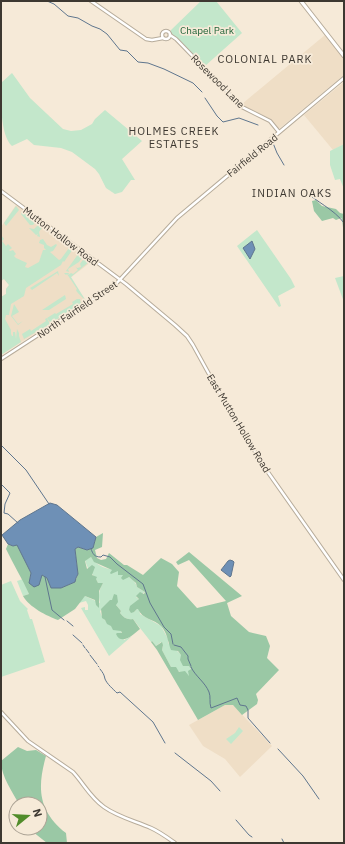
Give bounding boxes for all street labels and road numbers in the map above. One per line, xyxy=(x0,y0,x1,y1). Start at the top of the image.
street label: Rosewood Lane xyxy=(188,52,248,111)
street label: Fairfield Road xyxy=(224,131,280,180)
street label: Mutton Hollow Road xyxy=(20,204,101,269)
street label: North Fairfield Street xyxy=(35,277,120,341)
street label: East Mutton Hollow Road xyxy=(204,372,273,475)

